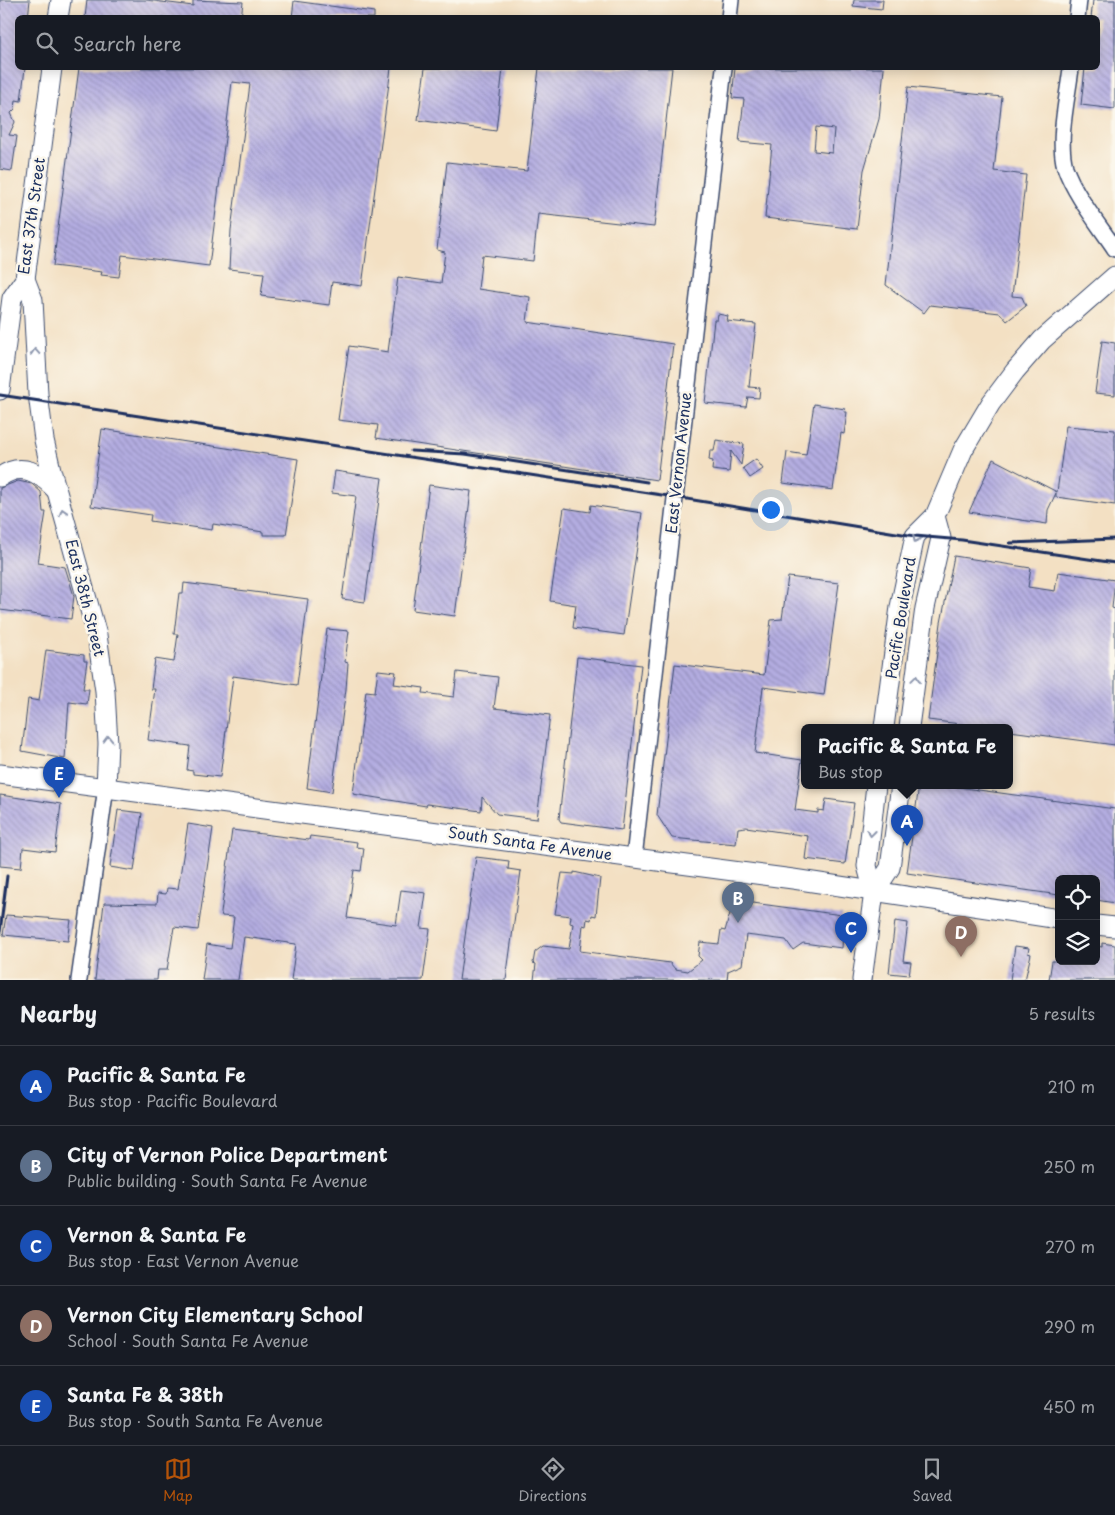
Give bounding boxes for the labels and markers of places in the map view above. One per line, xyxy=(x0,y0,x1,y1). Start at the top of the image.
pin: E xyxy=(43,757,75,798)
pin: A xyxy=(891,805,923,846)
pin: B xyxy=(722,882,754,923)
pin: C xyxy=(835,912,867,953)
pin: D xyxy=(945,916,977,957)

